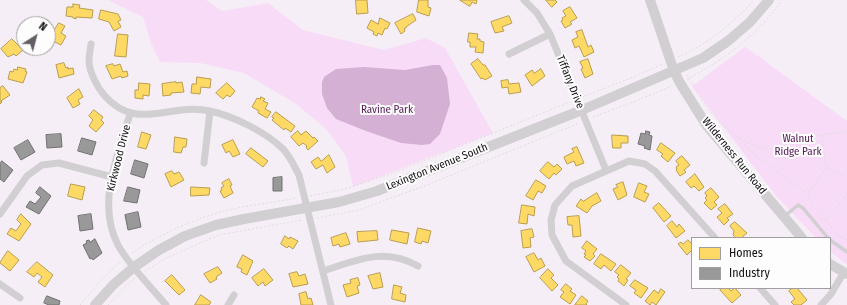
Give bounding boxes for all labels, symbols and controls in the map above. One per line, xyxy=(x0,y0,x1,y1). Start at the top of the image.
north arrow xyxy=(16,16,56,56)
text: N xyxy=(36,19,49,34)
street label: Tiffany Drive xyxy=(553,53,587,111)
park label: Ravine Park xyxy=(361,103,413,117)
street label: Wilderness Run Road xyxy=(699,115,769,197)
street label: Kirkwood Drive xyxy=(104,123,134,193)
park label: Walnut Ridge Park xyxy=(774,132,822,158)
street label: Lexington Avenue South xyxy=(384,141,490,193)
legend xyxy=(691,237,831,289)
text: Homes xyxy=(729,246,763,260)
text: Industry xyxy=(729,266,770,280)

